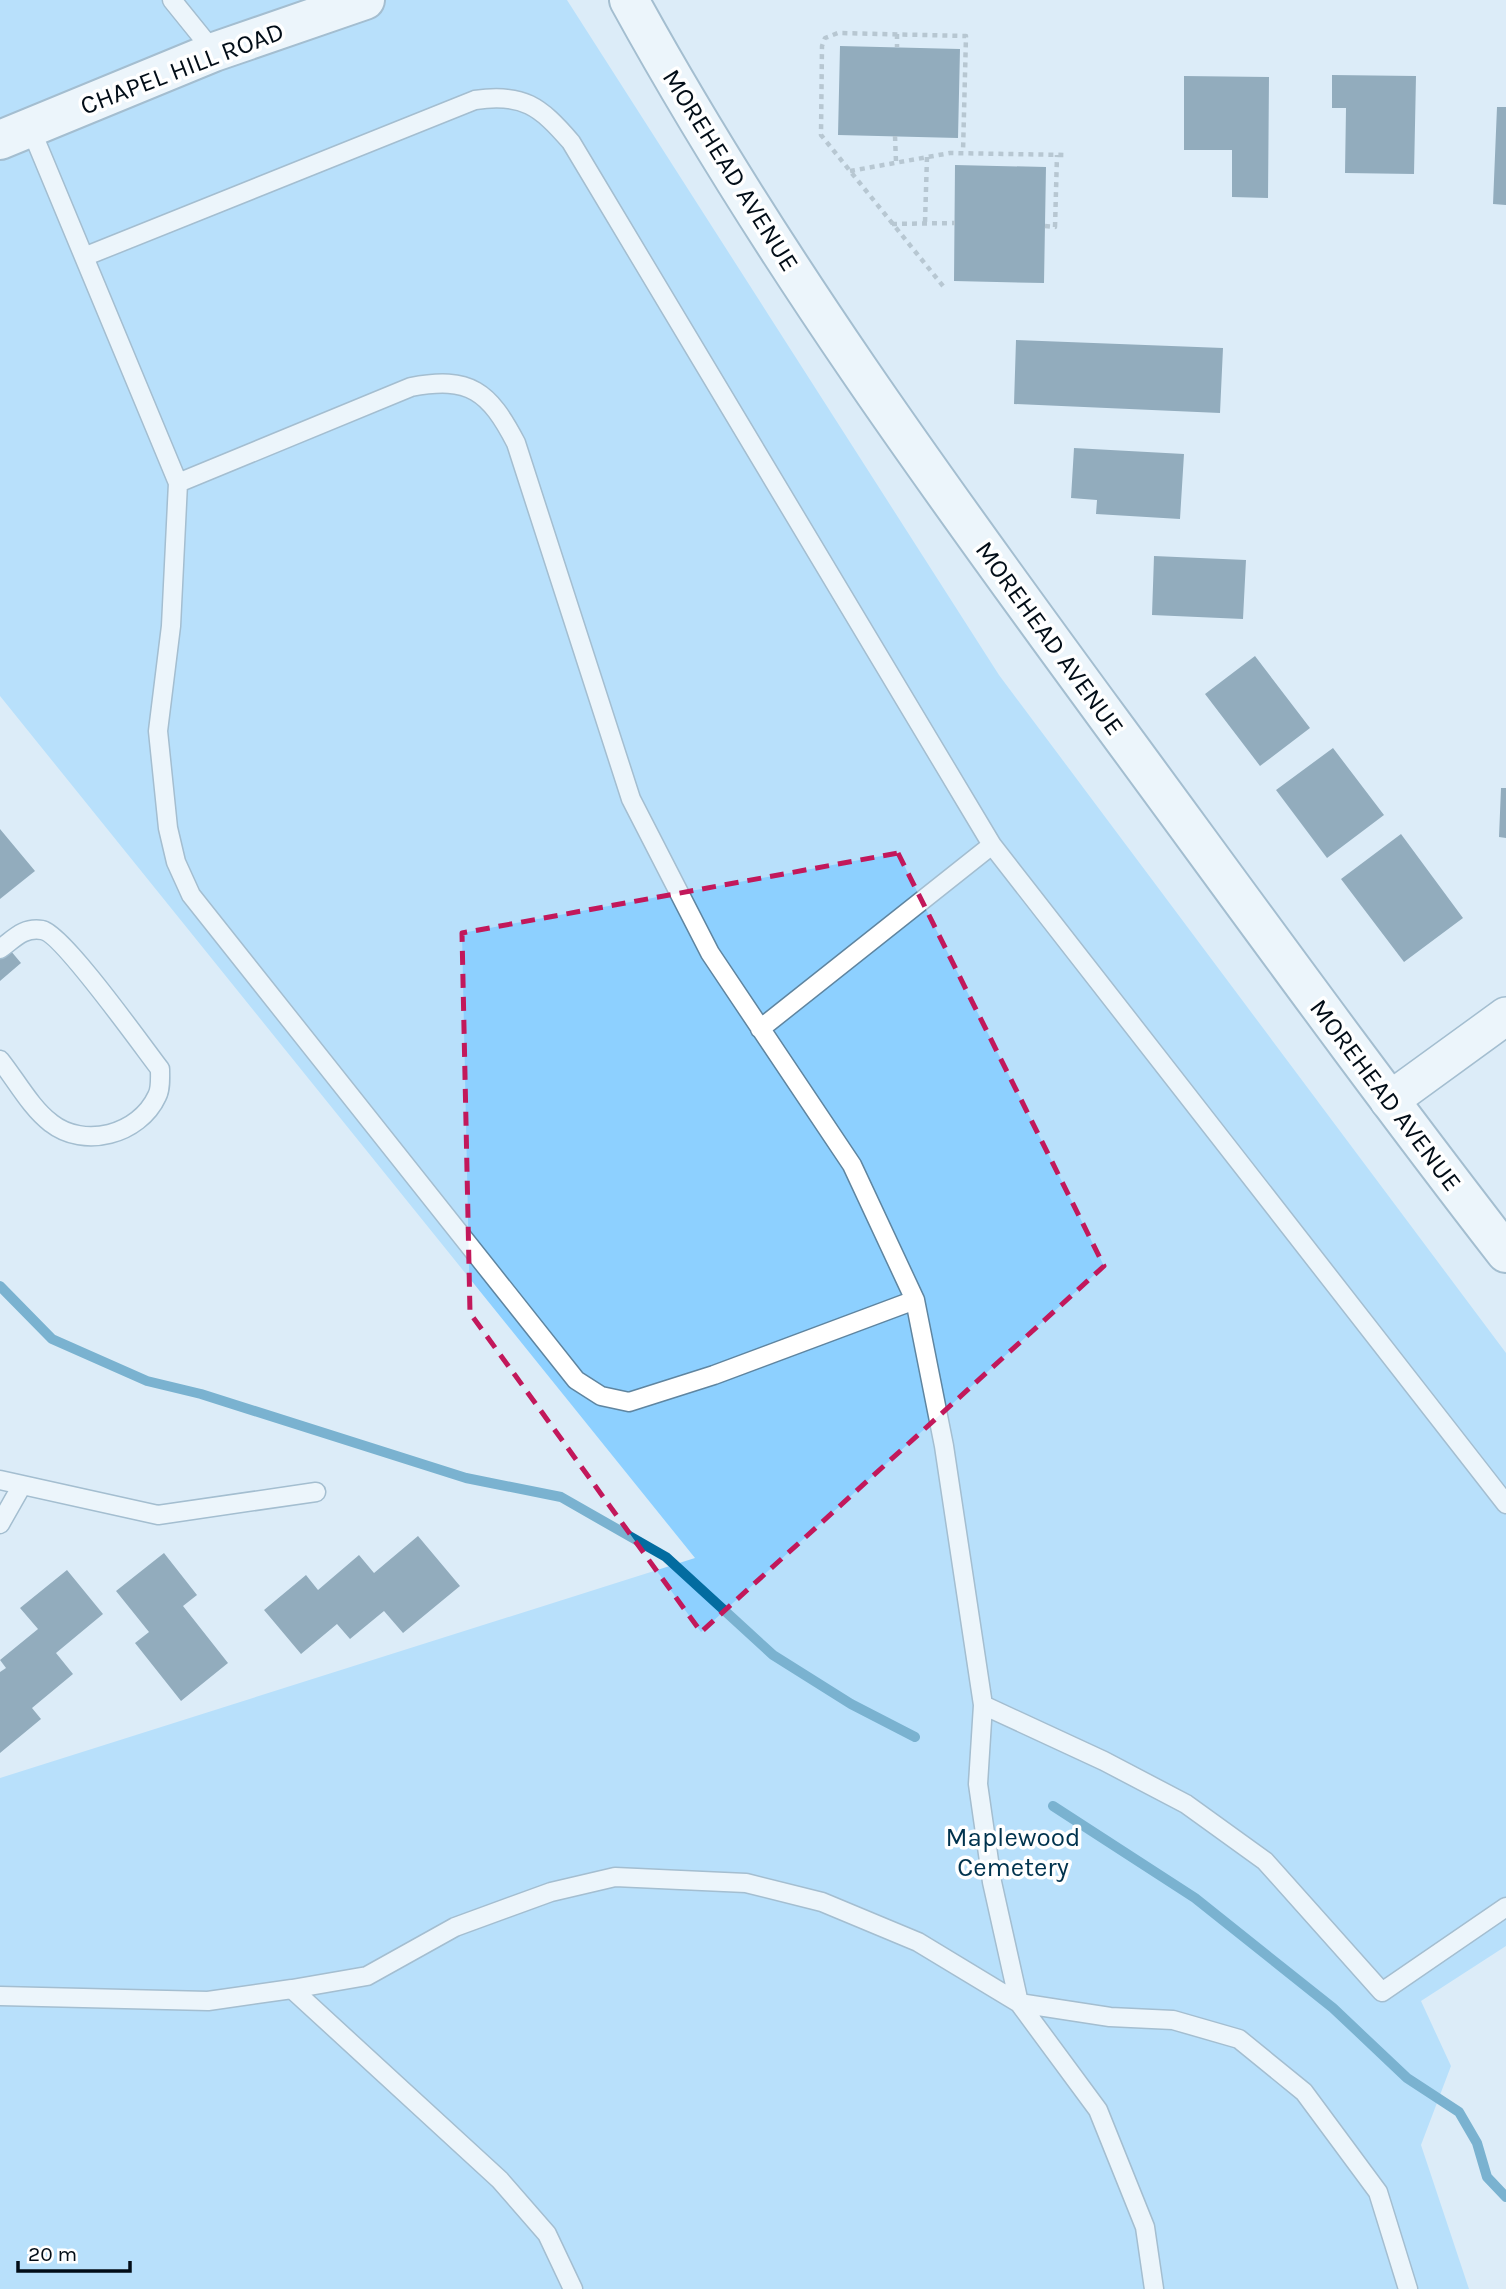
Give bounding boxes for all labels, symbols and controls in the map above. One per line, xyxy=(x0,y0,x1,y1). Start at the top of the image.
street label: CHAPEL HILL ROAD xyxy=(76,15,288,122)
street label: MOREHEAD AVENUE xyxy=(656,63,805,277)
street label: MOREHEAD AVENUE xyxy=(969,535,1130,741)
street label: MOREHEAD AVENUE xyxy=(1303,993,1468,1197)
park label: Maplewood Cemetery xyxy=(946,1822,1080,1883)
scale bar xyxy=(18,2230,130,2274)
text: 20 m xyxy=(28,2242,77,2266)

